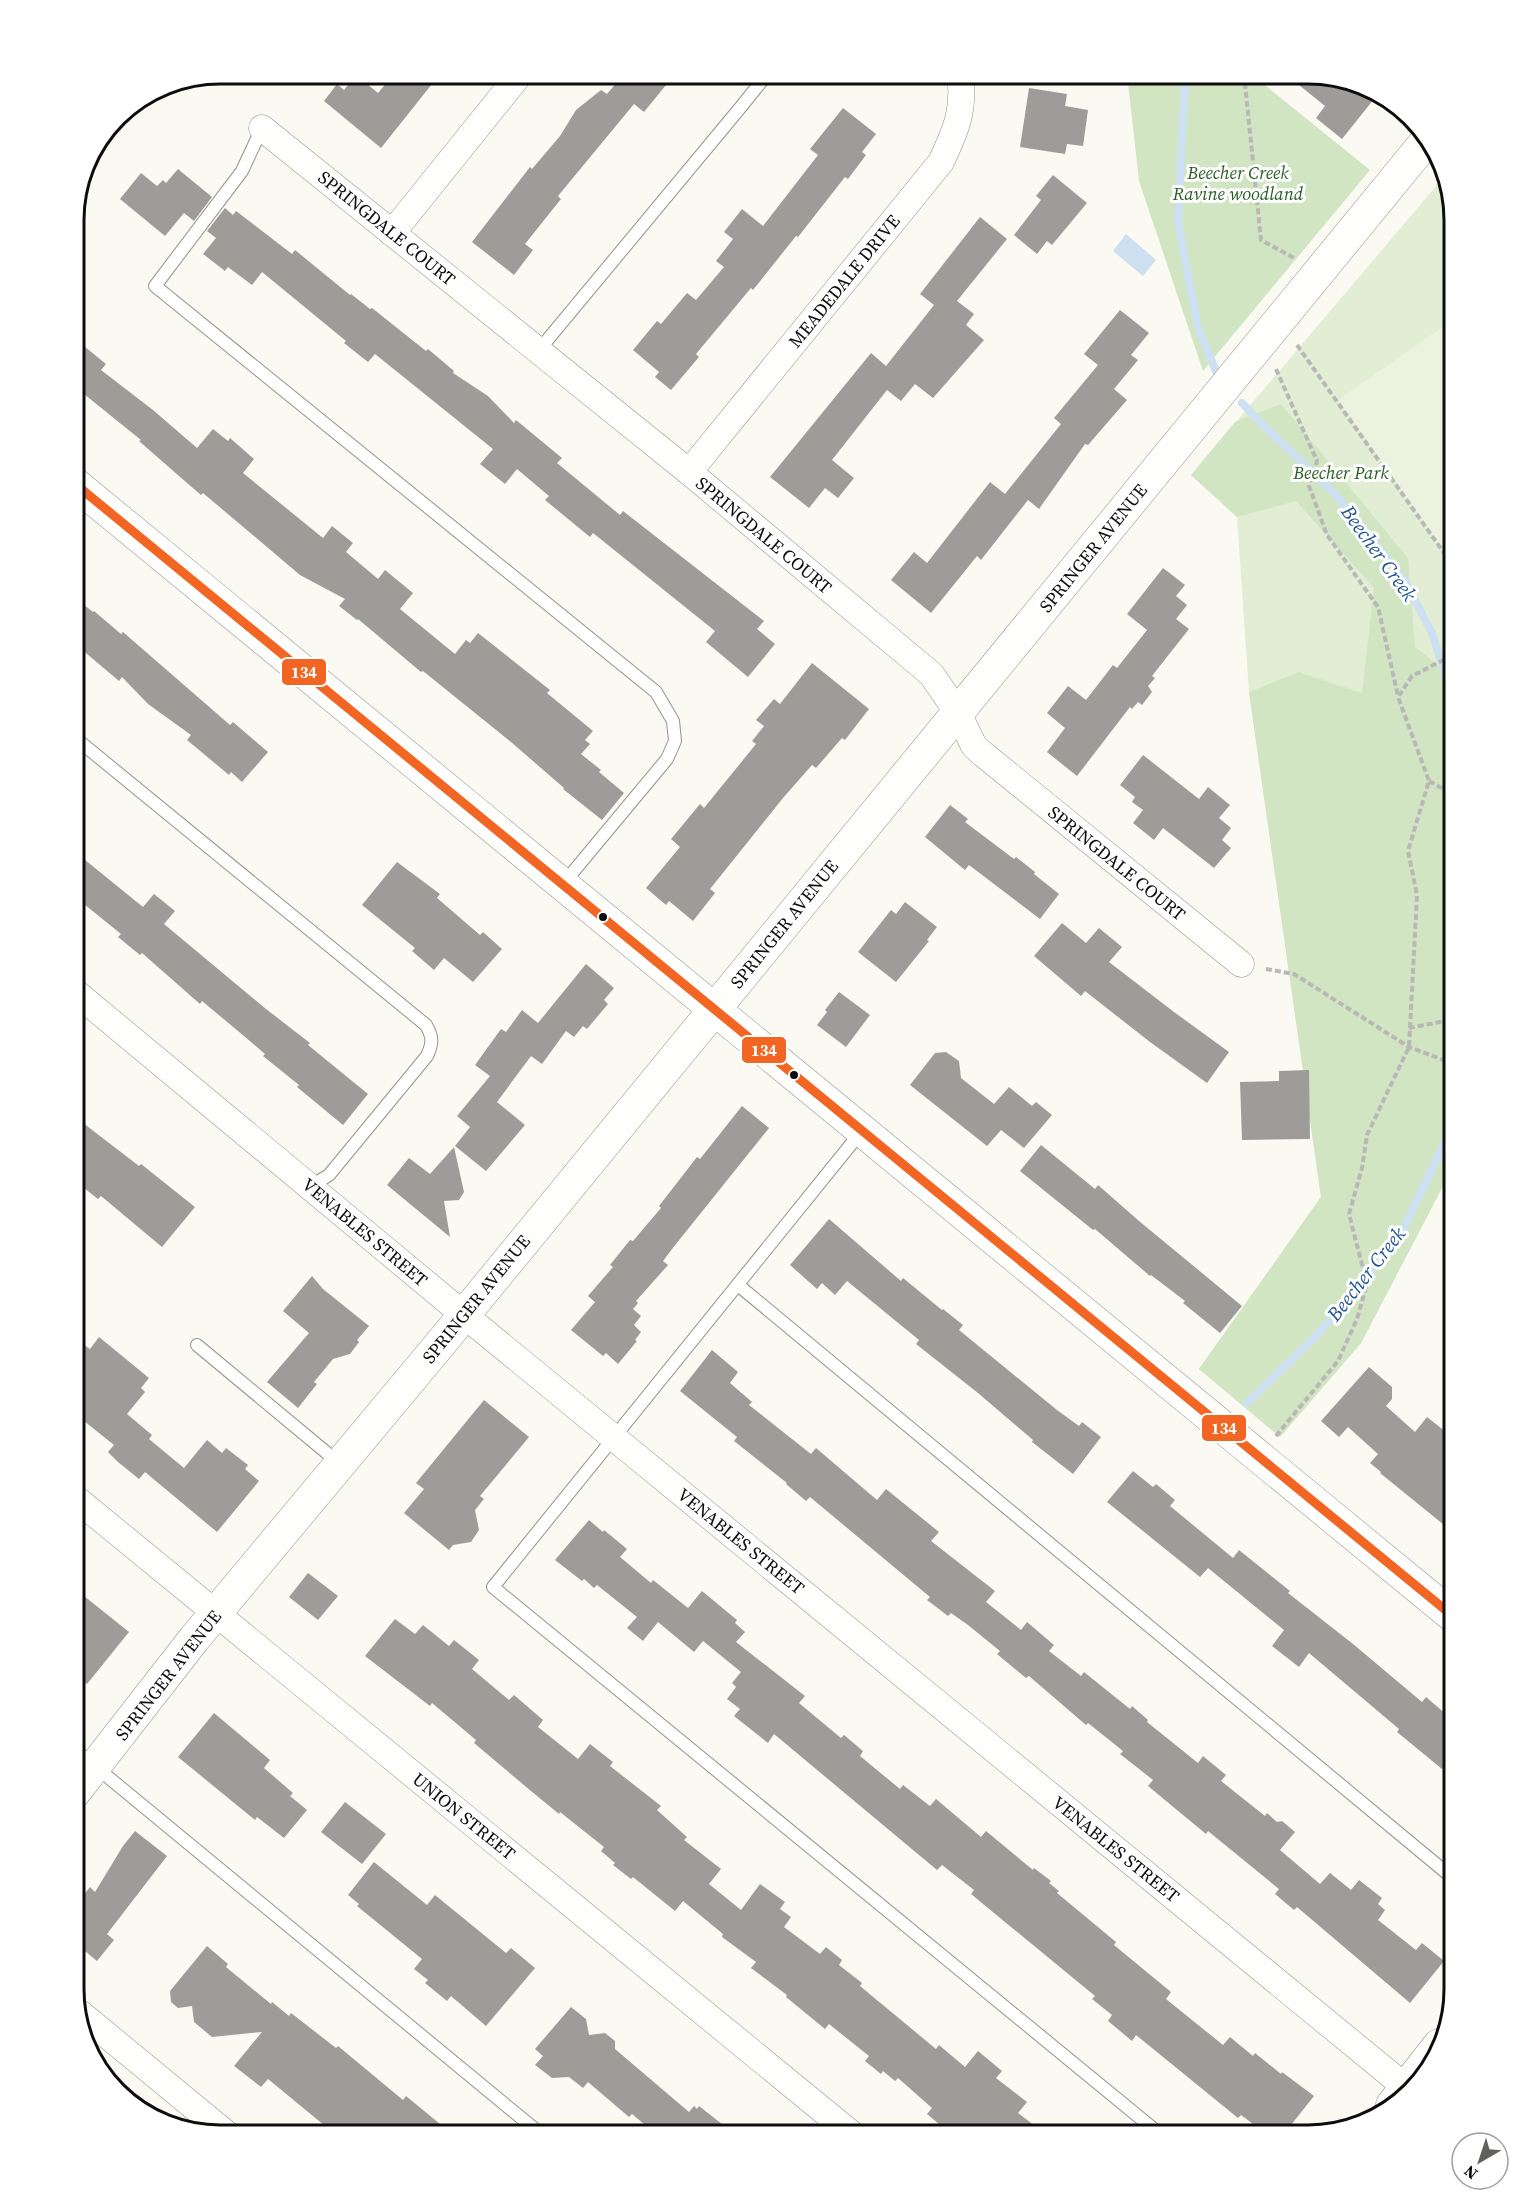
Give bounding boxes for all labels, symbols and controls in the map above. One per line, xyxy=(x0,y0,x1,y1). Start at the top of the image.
park label: Beecher Creek Ravine woodland xyxy=(1172,160,1304,206)
street label: SPRINGDALE COURT xyxy=(313,165,461,291)
street label: MEADEDALE DRIVE xyxy=(783,209,906,353)
park label: Beecher Park xyxy=(1292,460,1389,485)
street label: SPRINGDALE COURT xyxy=(691,471,837,599)
street label: SPRINGER AVENUE xyxy=(1033,478,1153,618)
water label: Beecher Creek xyxy=(1334,498,1424,607)
line badge: 134 xyxy=(281,658,327,686)
text: 134 xyxy=(291,661,317,683)
street label: SPRINGDALE COURT xyxy=(1043,800,1191,926)
street label: SPRINGER AVENUE xyxy=(724,854,844,994)
unlabelled marker xyxy=(597,911,609,923)
line badge: 134 xyxy=(741,1036,787,1064)
text: 134 xyxy=(751,1039,777,1061)
unlabelled marker xyxy=(788,1069,800,1081)
street label: VENABLES STREET xyxy=(297,1172,433,1292)
water label: Beecher Creek xyxy=(1320,1221,1412,1328)
street label: SPRINGER AVENUE xyxy=(416,1229,536,1369)
line badge: 134 xyxy=(1201,1414,1247,1442)
text: 134 xyxy=(1211,1417,1237,1439)
street label: VENABLES STREET xyxy=(672,1482,810,1600)
street label: SPRINGER AVENUE xyxy=(109,1605,227,1745)
street label: UNION STREET xyxy=(407,1767,521,1866)
street label: VENABLES STREET xyxy=(1047,1790,1185,1908)
north arrow xyxy=(1450,2131,1510,2191)
text: N xyxy=(1459,2160,1482,2185)

